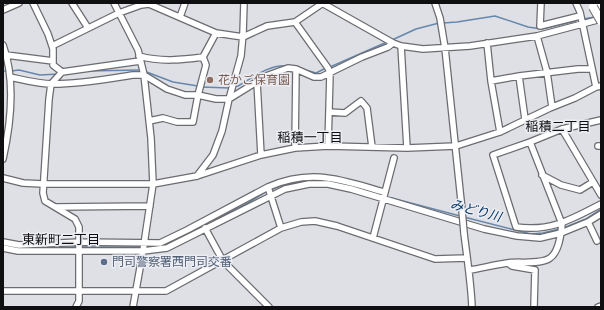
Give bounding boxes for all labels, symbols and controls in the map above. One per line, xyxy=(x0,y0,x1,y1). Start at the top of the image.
place label: 花かご保育園 xyxy=(218,73,290,86)
marker: 花かご保育園 xyxy=(205,75,215,85)
district label: 稲積二丁目 xyxy=(525,120,591,134)
district label: 稲積一丁目 xyxy=(277,131,343,145)
water label: みどり川 xyxy=(449,197,505,225)
district label: 東新町二丁目 xyxy=(22,233,100,247)
place label: 門司警察署西門司交番 xyxy=(112,255,232,268)
marker: 門司警察署西門司交番 xyxy=(99,257,109,267)

